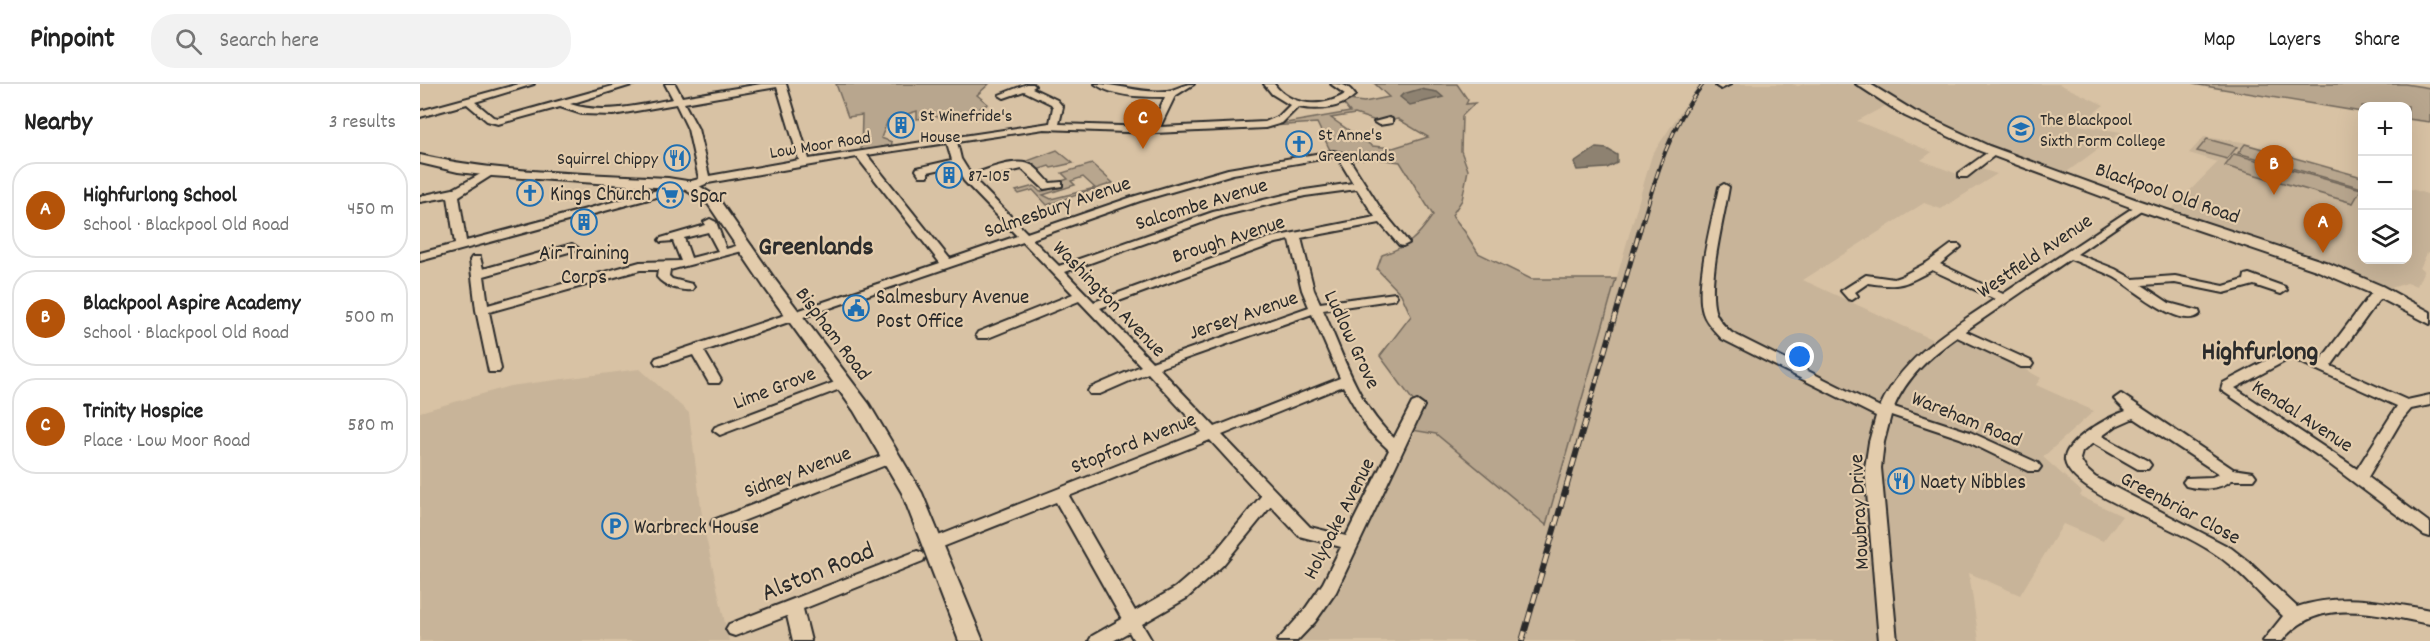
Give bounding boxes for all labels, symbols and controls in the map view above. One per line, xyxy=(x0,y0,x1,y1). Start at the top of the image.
search box xyxy=(151,14,571,68)
text: Pinpoint xyxy=(30,21,115,61)
icon: search xyxy=(172,25,205,58)
text: Search here xyxy=(220,26,319,57)
text: Map xyxy=(2204,26,2235,56)
text: Layers xyxy=(2268,26,2321,56)
text: Share xyxy=(2354,26,2400,56)
pin: C xyxy=(1124,100,1162,149)
map controls xyxy=(2358,102,2412,264)
button: + xyxy=(2358,102,2412,156)
text: Nearby xyxy=(24,105,92,142)
place label: St Winefride's House xyxy=(920,105,1012,151)
text: 3 results xyxy=(329,109,396,137)
place label: The Blackpool Sixth Form College xyxy=(2040,109,2165,155)
building icon: St Winefride's House xyxy=(886,110,916,140)
school or university icon: The Blackpool Sixth Form College xyxy=(2006,114,2036,144)
place label: St Anne's Greenlands xyxy=(1318,124,1395,170)
street label: Low Moor Road xyxy=(768,126,873,167)
church icon: St Anne's Greenlands xyxy=(1284,129,1314,159)
restaurant icon: Squirrel Chippy xyxy=(662,143,692,173)
pin: B xyxy=(2254,146,2294,195)
place label: Squirrel Chippy xyxy=(557,148,659,173)
street label: Blackpool Old Road xyxy=(2091,156,2243,234)
button: − xyxy=(2358,156,2412,210)
building icon: 87-105 xyxy=(934,160,964,190)
place label: 87-105 xyxy=(968,165,1010,190)
street label: Salmesbury Avenue xyxy=(981,170,1135,248)
street label: Salcombe Avenue xyxy=(1132,172,1272,240)
church icon: Kings Church xyxy=(515,178,545,208)
supermarket icon: Spar xyxy=(655,180,685,210)
text: Highfurlong School xyxy=(83,181,237,212)
place label: Kings Church xyxy=(550,181,651,211)
place label: Spar xyxy=(690,183,727,213)
text: A xyxy=(40,196,51,224)
text: 450 m xyxy=(347,196,394,224)
pin: A xyxy=(2304,204,2342,253)
building icon: Air Training Corps xyxy=(569,207,599,237)
street label: Brough Avenue xyxy=(1169,208,1289,273)
street label: Westfield Avenue xyxy=(1972,208,2100,307)
button: layers xyxy=(2358,210,2412,264)
text: School · Blackpool Old Road xyxy=(83,212,289,240)
district label: Greenlands xyxy=(758,229,874,268)
street label: Washington Avenue xyxy=(1044,235,1171,365)
place label: Air Training Corps xyxy=(539,240,629,294)
street label: Bispham Road xyxy=(786,282,877,388)
place label: Salmesbury Avenue Post Office xyxy=(876,284,1029,338)
street label: Jersey Avenue xyxy=(1185,284,1303,350)
street label: Ludlow Grove xyxy=(1314,286,1386,395)
text: Blackpool Aspire Academy xyxy=(83,289,300,320)
public building icon: Salmesbury Avenue Post Office xyxy=(841,293,871,323)
text: B xyxy=(41,304,50,332)
text: 500 m xyxy=(345,304,394,332)
text: School · Blackpool Old Road xyxy=(83,320,289,348)
district label: Highfurlong xyxy=(2202,334,2319,373)
your location xyxy=(1785,342,1814,371)
street label: Lime Grove xyxy=(729,360,821,419)
street label: Kendal Avenue xyxy=(2245,373,2358,462)
street label: Wareham Road xyxy=(1906,385,2026,457)
text: Trinity Hospice xyxy=(83,397,203,428)
street label: Stopford Avenue xyxy=(1067,406,1201,484)
text: C xyxy=(41,412,50,440)
text: 580 m xyxy=(348,412,394,440)
text: Place · Low Moor Road xyxy=(83,428,250,456)
street label: Sidney Avenue xyxy=(740,440,856,508)
street label: Holyoake Avenue xyxy=(1297,453,1384,585)
street label: Mowbray Drive xyxy=(1843,453,1879,570)
street label: Greenbriar Close xyxy=(2114,465,2245,554)
restaurant icon: Naety Nibbles xyxy=(1886,466,1916,496)
place label: Naety Nibbles xyxy=(1920,469,2026,499)
parking icon: Warbreck House xyxy=(600,511,630,541)
place label: Warbreck House xyxy=(634,514,759,544)
street label: Alston Road xyxy=(756,534,880,613)

